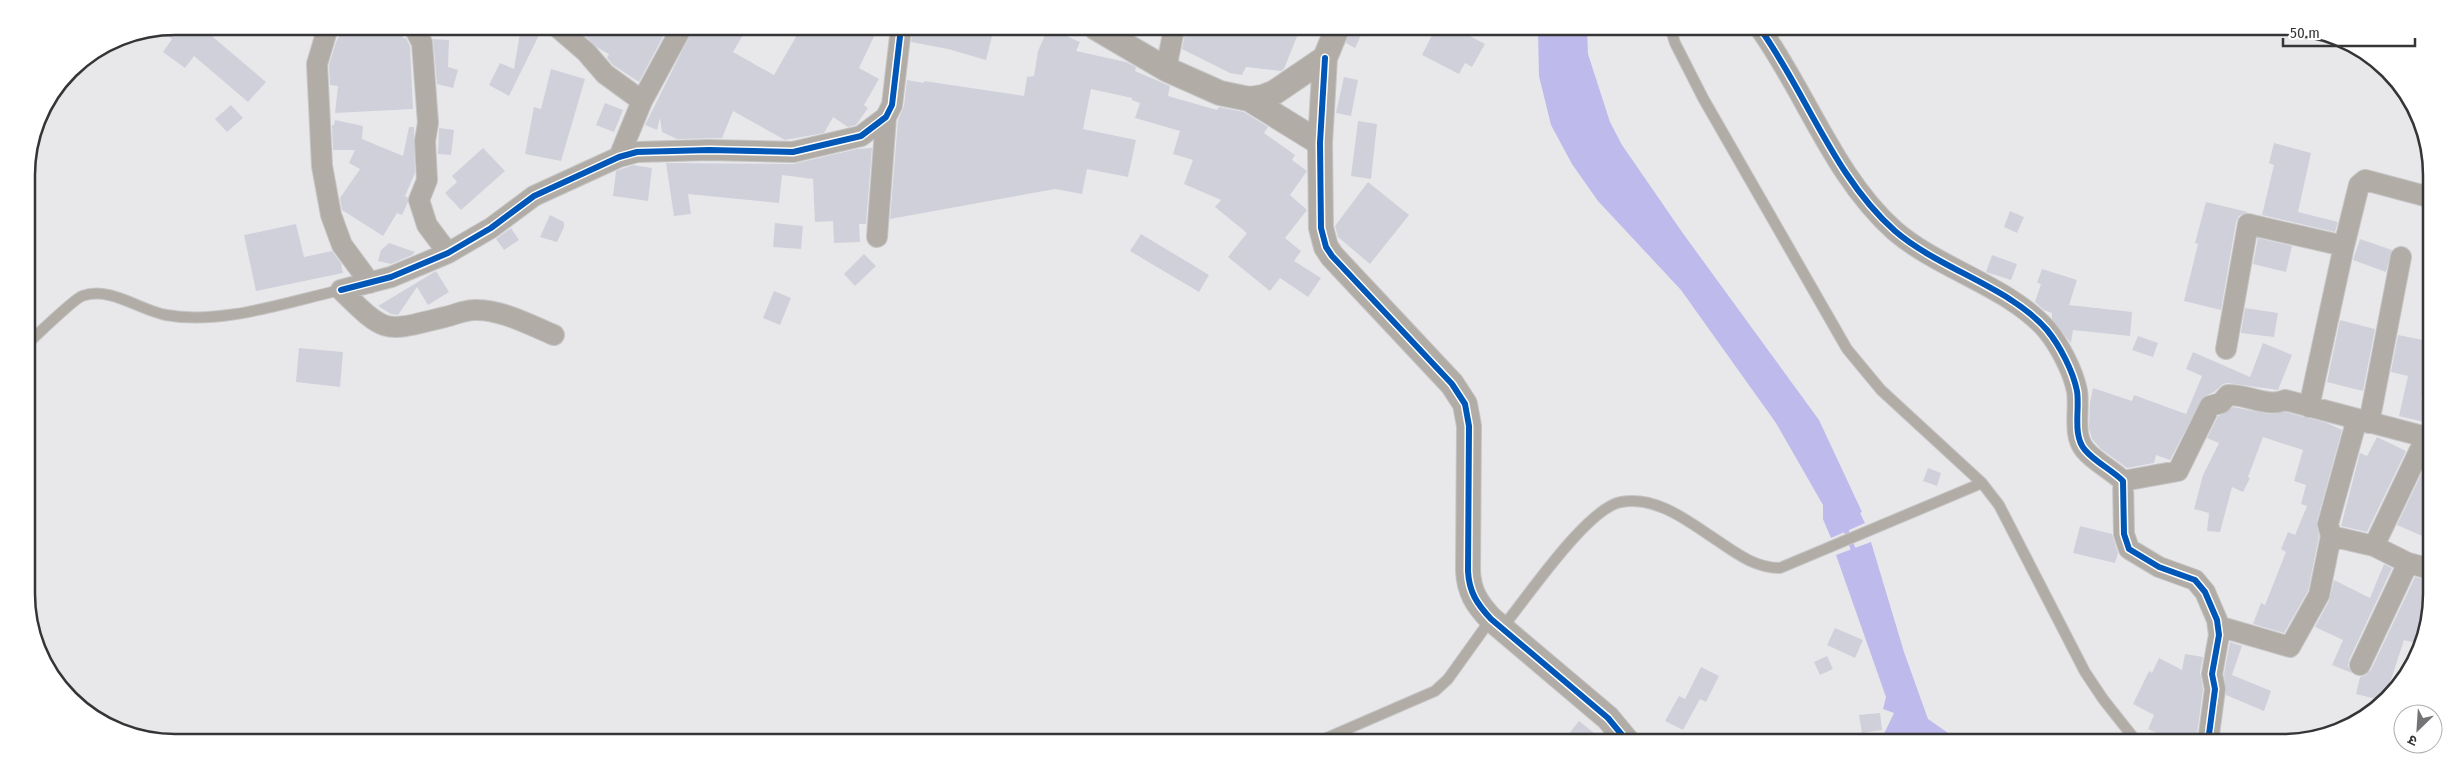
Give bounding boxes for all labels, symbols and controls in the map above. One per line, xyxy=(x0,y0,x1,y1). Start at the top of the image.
scale bar xyxy=(2283,15,2416,47)
text: 50 m xyxy=(2290,24,2320,42)
north arrow xyxy=(2393,704,2443,754)
text: उ xyxy=(2405,731,2420,750)

